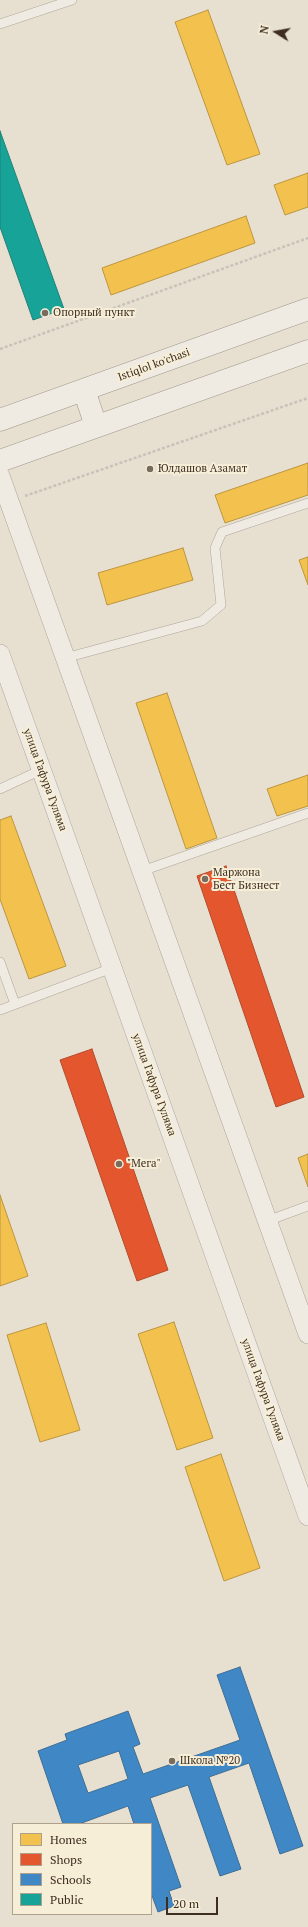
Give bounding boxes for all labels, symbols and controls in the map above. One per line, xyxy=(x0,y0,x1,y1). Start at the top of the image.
north arrow xyxy=(256,12,296,52)
text: N xyxy=(257,24,272,35)
place label: Опорный пункт xyxy=(53,306,135,320)
marker: Опорный пункт xyxy=(40,308,50,318)
street label: Istiqlol ko'chasi xyxy=(116,346,192,384)
place label: Юлдашов Азамат xyxy=(158,462,247,476)
marker: Юлдашов Азамат xyxy=(145,464,155,474)
street label: улица Гафура Гуляма xyxy=(20,727,70,833)
place label: Маржона Бест Бизнест xyxy=(213,866,279,892)
marker: Маржона Бест Бизнест xyxy=(200,874,210,884)
street label: улица Гафура Гуляма xyxy=(129,1032,179,1138)
place label: "Мега" xyxy=(127,1157,161,1171)
marker: "Мега" xyxy=(114,1159,124,1169)
street label: улица Гафура Гуляма xyxy=(238,1337,288,1443)
place label: Школа №20 xyxy=(180,1754,240,1768)
marker: Школа №20 xyxy=(167,1756,177,1766)
legend xyxy=(12,1823,152,1915)
text: Homes xyxy=(50,1832,87,1847)
text: Shops xyxy=(50,1852,82,1867)
text: Schools xyxy=(50,1872,91,1887)
scale bar xyxy=(168,1889,220,1915)
text: Public xyxy=(50,1892,83,1907)
text: 20 m xyxy=(173,1896,199,1911)

